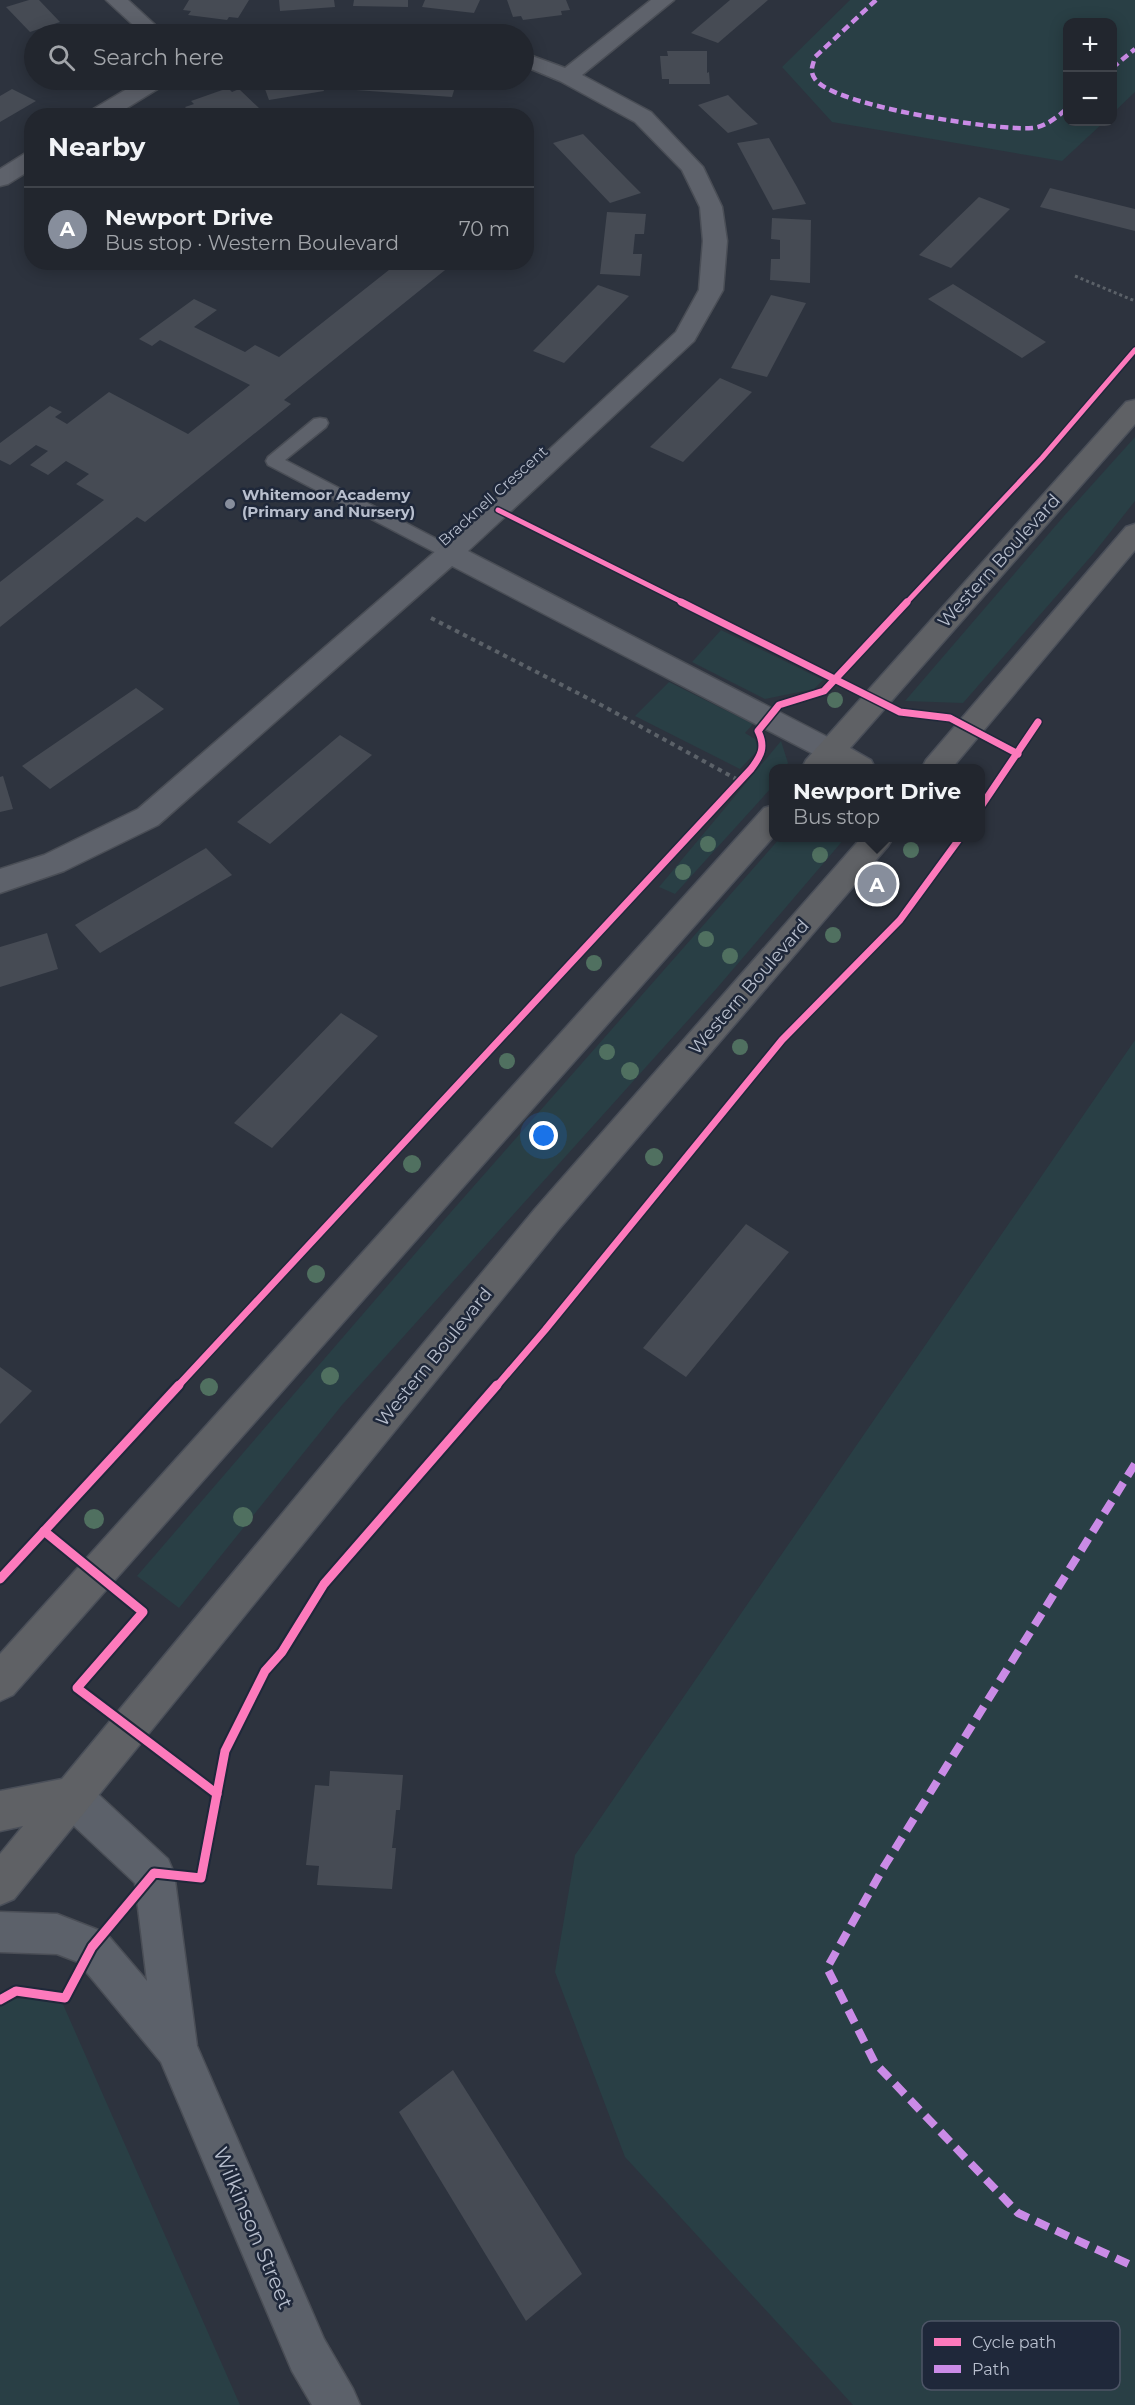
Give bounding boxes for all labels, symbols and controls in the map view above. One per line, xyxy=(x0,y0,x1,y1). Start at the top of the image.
map controls xyxy=(1063,18,1117,126)
button: + xyxy=(1063,18,1117,72)
search box xyxy=(24,24,534,90)
icon: search xyxy=(45,41,78,74)
text: Search here xyxy=(93,44,224,71)
button: − xyxy=(1063,72,1117,126)
text: Nearby xyxy=(48,131,145,163)
text: Newport Drive xyxy=(105,204,273,231)
text: A xyxy=(60,217,75,241)
text: 70 m xyxy=(459,217,510,241)
text: Bus stop · Western Boulevard xyxy=(105,231,399,255)
street label: Bracknell Crescent xyxy=(434,442,551,550)
place label: Whitemoor Academy (Primary and Nursery) xyxy=(242,485,415,521)
street label: Western Boulevard xyxy=(933,490,1065,632)
marker: Whitemoor Academy (Primary and Nursery) xyxy=(223,497,237,511)
popup xyxy=(769,764,985,842)
text: Newport Drive xyxy=(793,778,961,805)
text: Bus stop xyxy=(793,805,880,829)
pin: A xyxy=(858,862,896,906)
street label: Western Boulevard xyxy=(684,915,814,1059)
your location xyxy=(529,1121,558,1150)
street label: Western Boulevard xyxy=(371,1283,497,1431)
street label: Wilkinson Street xyxy=(208,2143,299,2312)
legend xyxy=(922,2321,1120,2390)
text: Cycle path xyxy=(972,2333,1056,2352)
text: Path xyxy=(972,2360,1010,2379)

